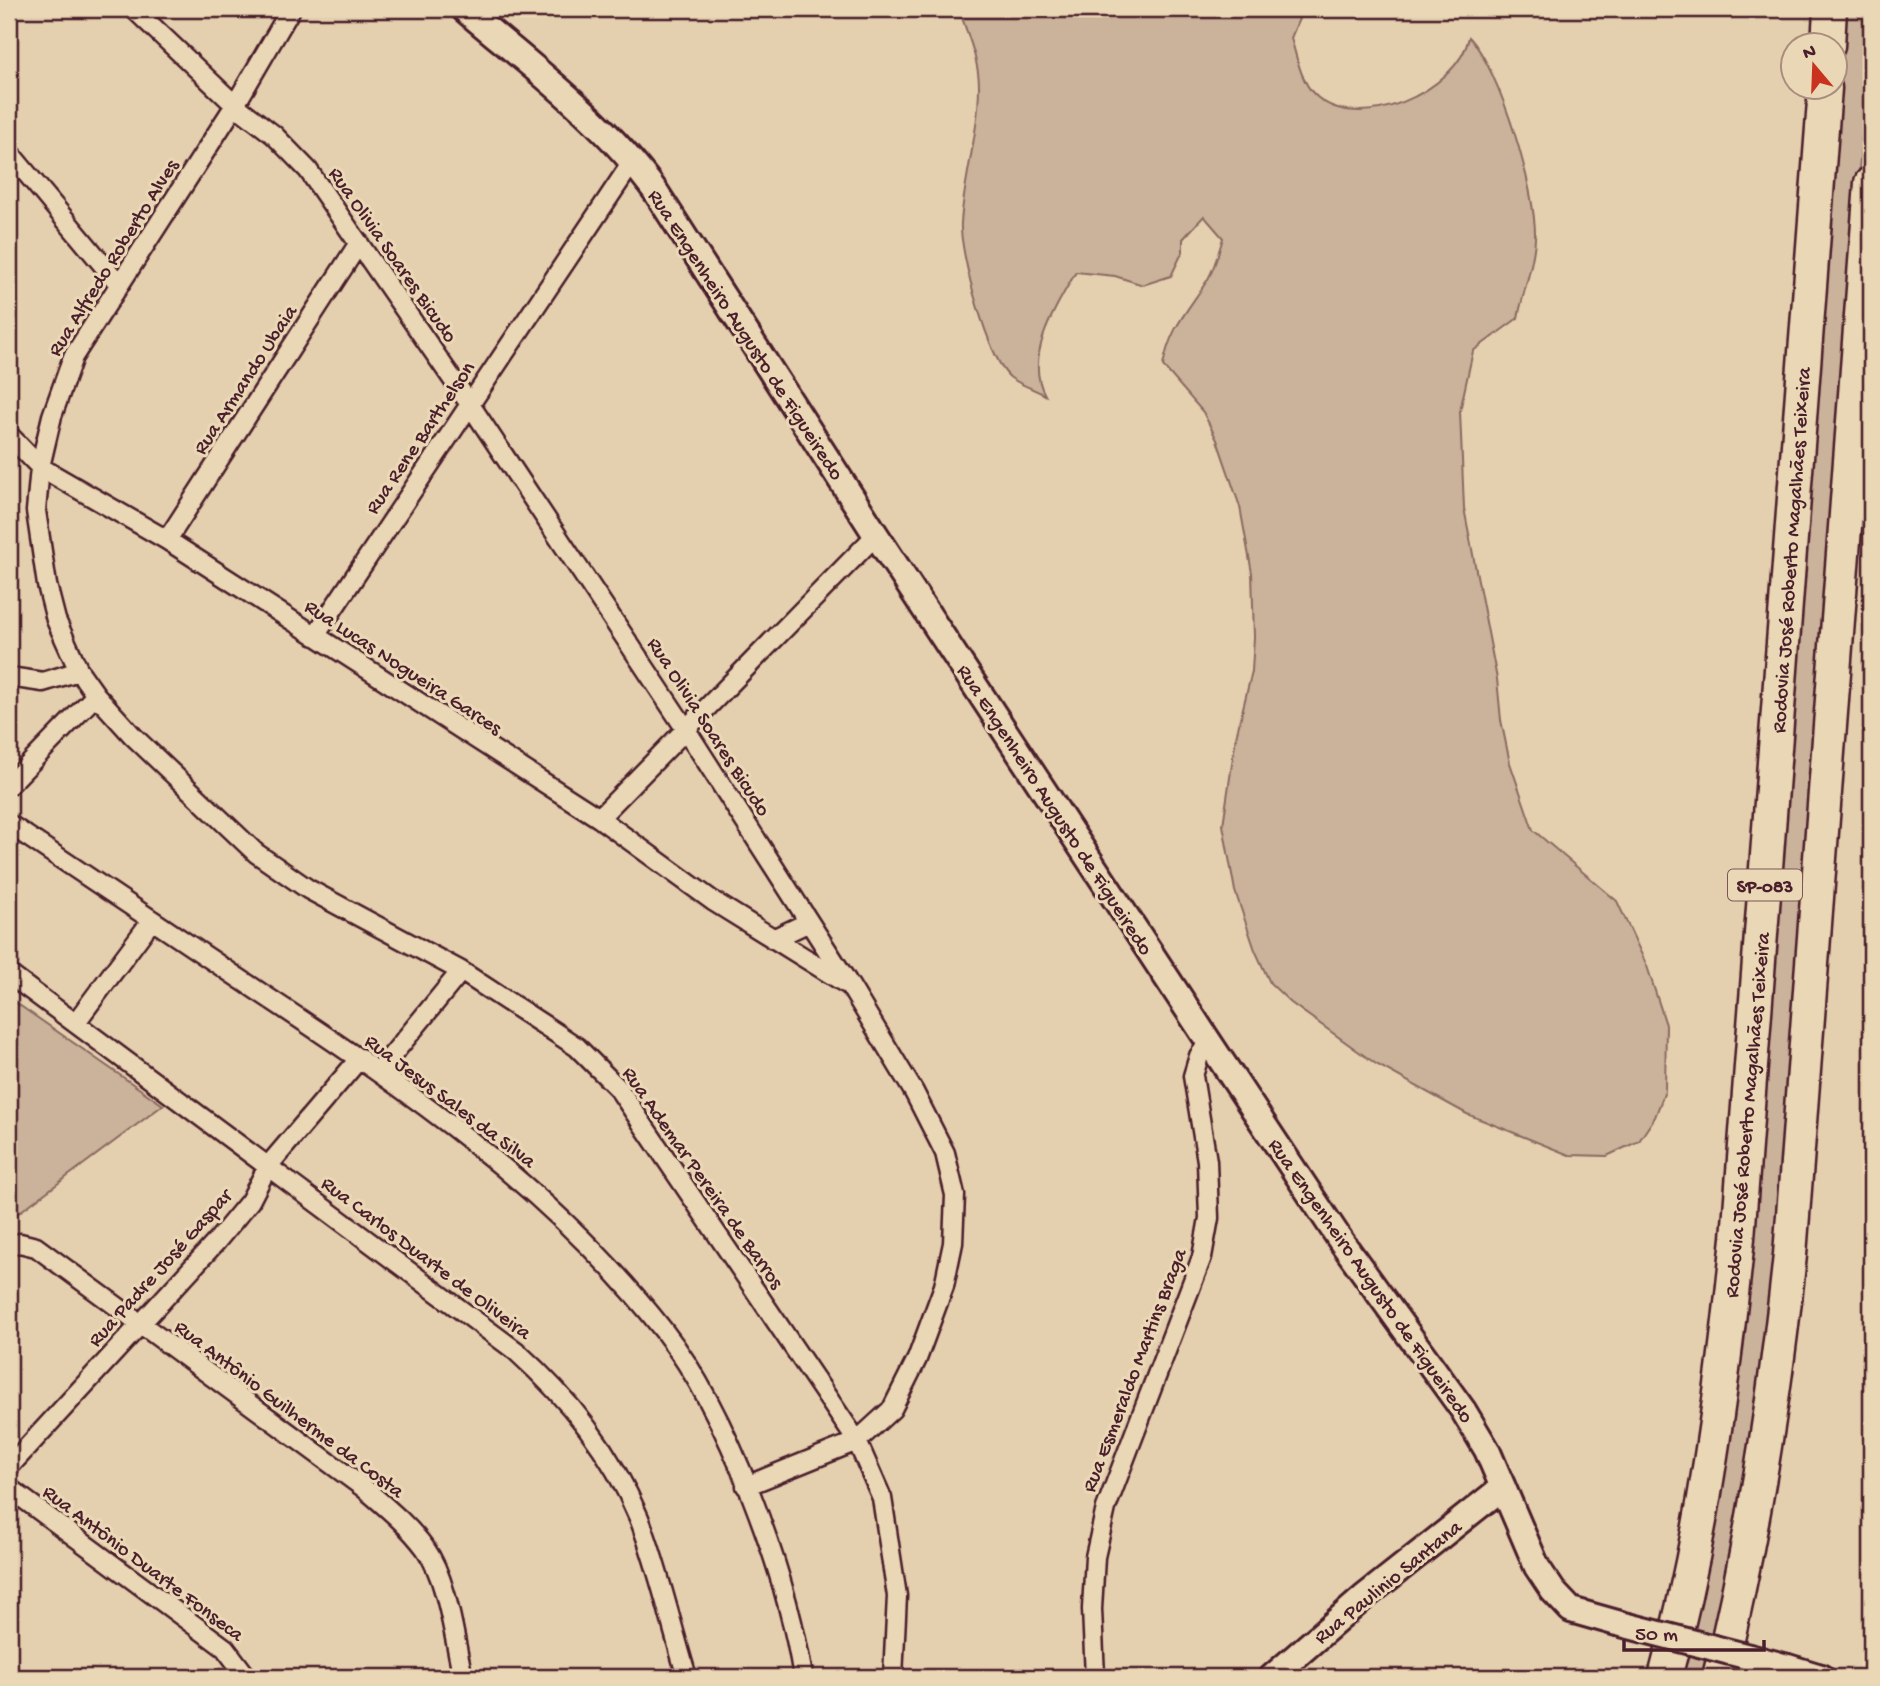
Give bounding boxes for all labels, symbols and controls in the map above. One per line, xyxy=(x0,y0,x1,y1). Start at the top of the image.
north arrow xyxy=(1778,32,1848,102)
text: N xyxy=(1800,40,1819,66)
street label: Rua Alfredo Roberto Alves xyxy=(44,155,187,362)
street label: Rua Olivia Soares Bicudo xyxy=(321,163,461,349)
street label: Rua Engenheiro Augusto de Figueiredo xyxy=(641,186,848,486)
street label: Rua Armando Ubaia xyxy=(189,300,305,460)
street label: Rua Rene Barthelson xyxy=(362,358,482,520)
street label: Rodovia José Roberto Magalhães Teixeira xyxy=(1768,365,1819,734)
street label: Rua Lucas Nogueira Garces xyxy=(299,596,507,743)
street label: Rua Olivia Soares Bicudo xyxy=(640,634,774,822)
street label: Rua Engenheiro Augusto de Figueiredo xyxy=(950,661,1157,961)
road number: SP-083 xyxy=(1728,870,1802,900)
street label: Rodovia José Roberto Magalhães Teixeira xyxy=(1721,930,1778,1299)
street label: Rua Jesus Sales da Silva xyxy=(358,1030,541,1176)
street label: Rua Ademar Pereira de Barros xyxy=(615,1063,788,1296)
street label: Rua Engenheiro Augusto de Figueiredo xyxy=(1261,1135,1477,1429)
street label: Rua Carlos Duarte de Oliveira xyxy=(315,1173,536,1348)
street label: Rua Padre José Gaspar xyxy=(84,1184,240,1353)
street label: Rua Esmeraldo Martins Braga xyxy=(1078,1245,1195,1497)
street label: Rua Antônio Guilherme da Costa xyxy=(168,1316,409,1506)
street label: Rua Antônio Duarte Fonseca xyxy=(36,1481,249,1650)
street label: Rua Paulinio Santana xyxy=(1310,1515,1469,1651)
scale bar xyxy=(1624,1609,1764,1653)
text: 50 m xyxy=(1635,1624,1678,1649)

